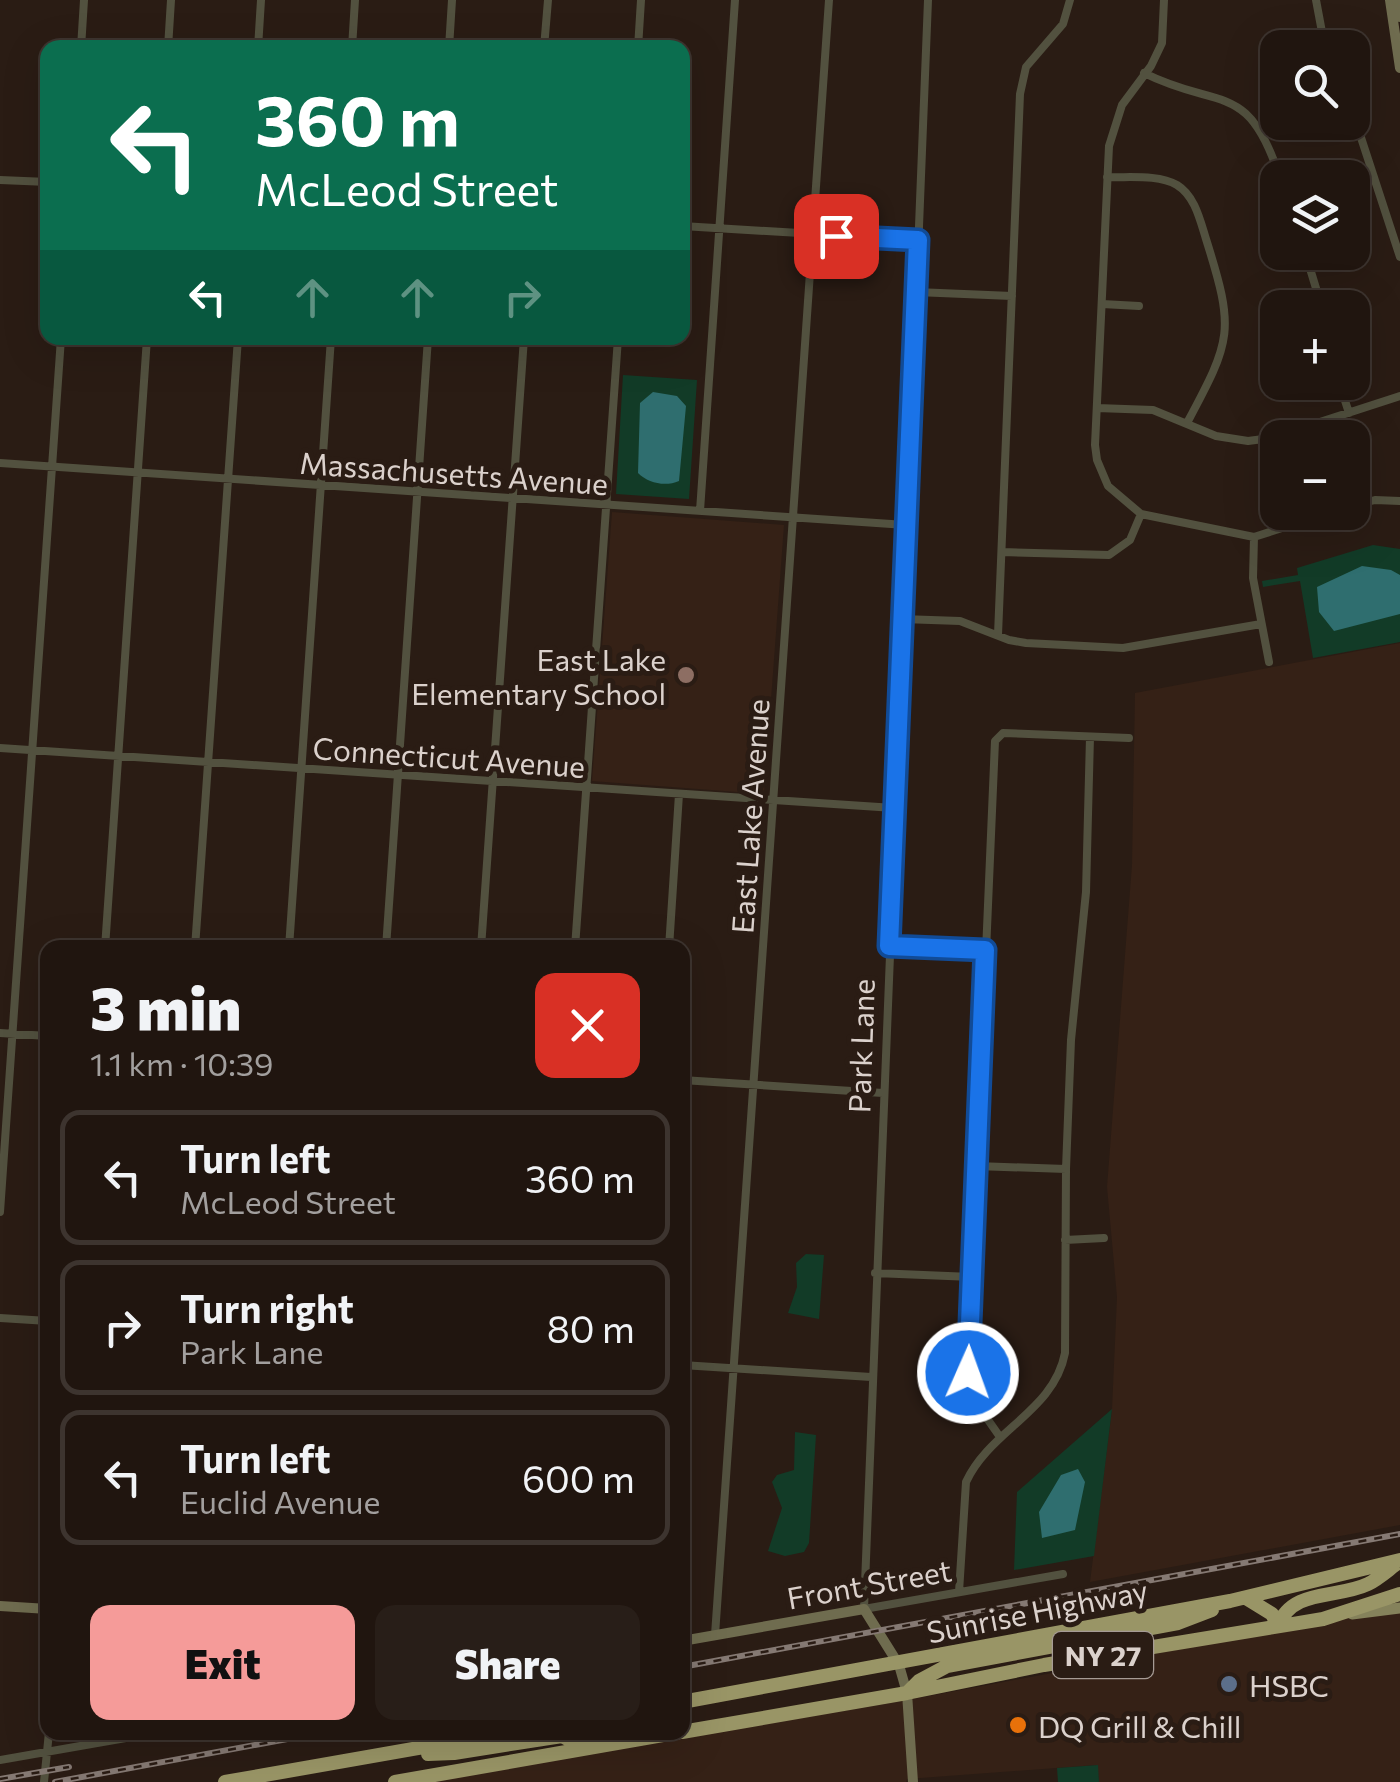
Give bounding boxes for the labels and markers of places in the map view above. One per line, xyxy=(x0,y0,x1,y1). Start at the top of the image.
pin xyxy=(794,194,879,279)
place label: East Lake Elementary School xyxy=(411,640,666,711)
marker: East Lake Elementary School xyxy=(675,664,697,686)
place label: HSBC xyxy=(1249,1666,1329,1703)
marker: HSBC xyxy=(1218,1673,1240,1695)
place label: DQ Grill & Chill xyxy=(1038,1707,1241,1744)
marker: DQ Grill & Chill xyxy=(1007,1714,1029,1736)

